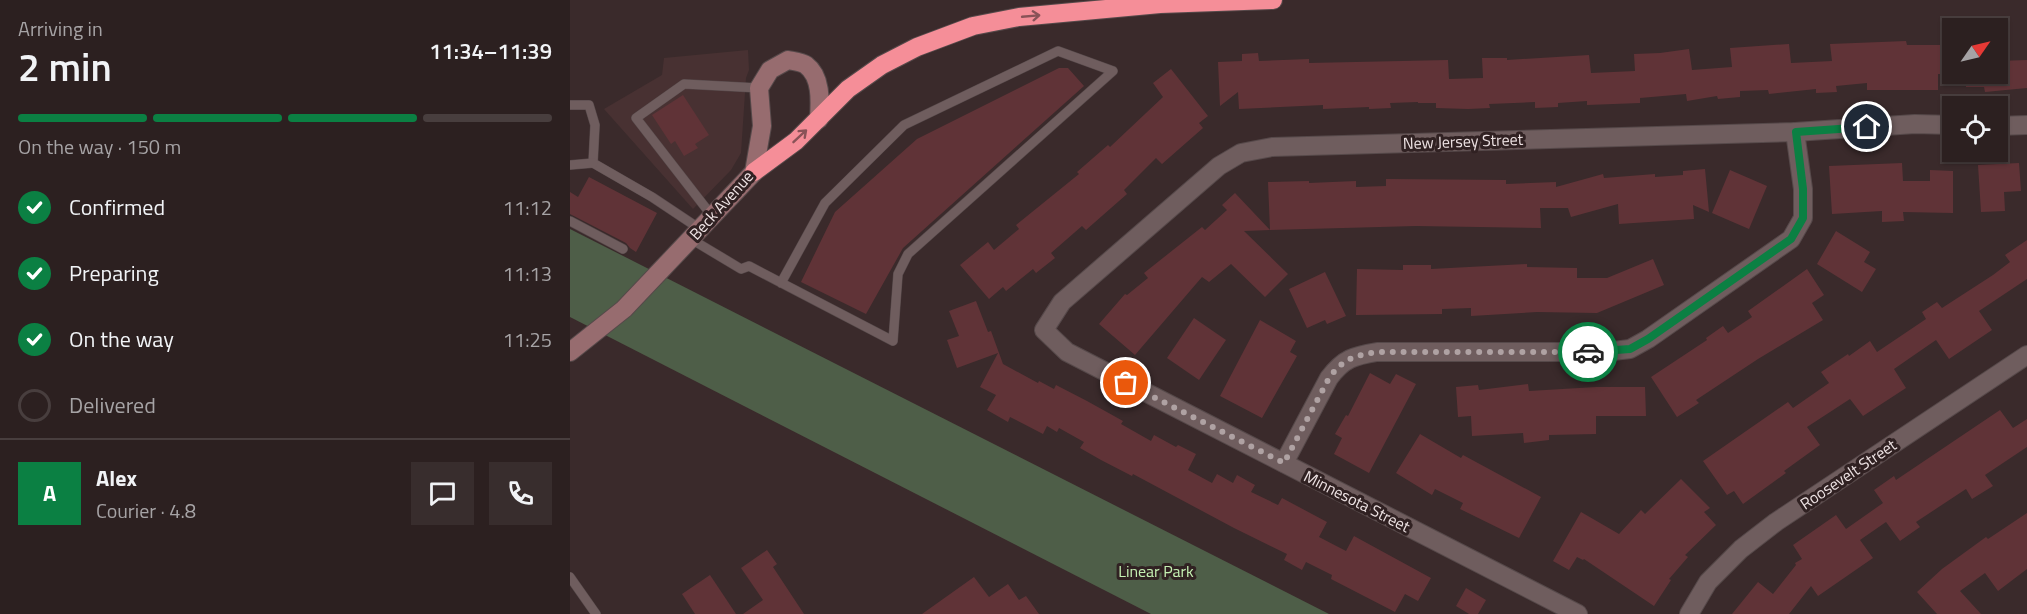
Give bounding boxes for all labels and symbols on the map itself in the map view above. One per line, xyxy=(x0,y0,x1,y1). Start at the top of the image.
one-way arrow xyxy=(1020,10,1040,21)
north arrow xyxy=(1942,18,2008,84)
pin xyxy=(1841,101,1892,152)
street label: New Jersey Street xyxy=(1402,127,1524,155)
one-way arrow xyxy=(793,129,808,144)
street label: Beck Avenue xyxy=(683,165,759,245)
courier xyxy=(1558,322,1618,382)
pin xyxy=(1100,357,1151,408)
street label: Roosevelt Street xyxy=(1795,433,1901,515)
street label: Minnesota Street xyxy=(1300,464,1415,538)
park label: Linear Park xyxy=(1118,559,1194,583)

